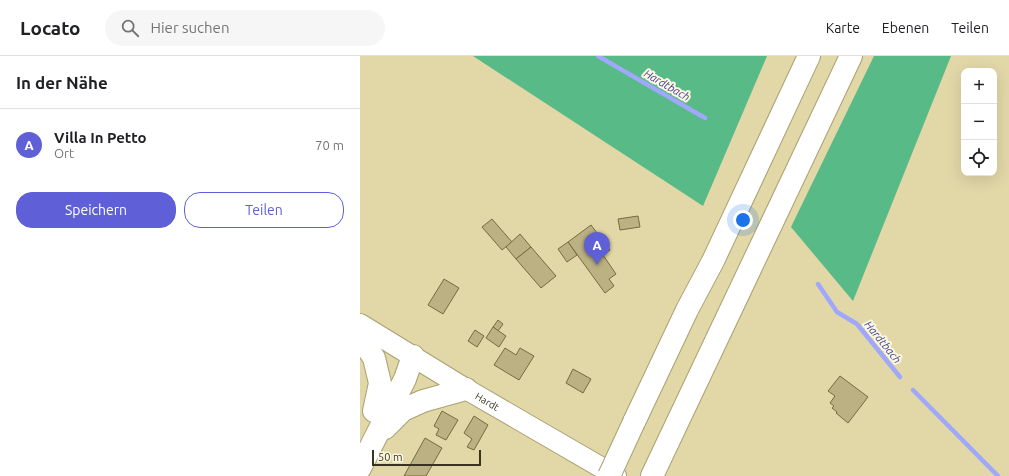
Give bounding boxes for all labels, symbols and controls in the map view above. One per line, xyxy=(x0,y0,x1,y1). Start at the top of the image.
search box xyxy=(105,10,385,46)
text: Locato xyxy=(20,17,81,39)
icon: search xyxy=(119,17,141,39)
text: Hier suchen xyxy=(151,19,229,36)
text: Karte xyxy=(826,20,860,36)
text: Ebenen xyxy=(882,20,929,36)
text: Teilen xyxy=(951,20,989,36)
water label: Hardtbach xyxy=(642,67,692,103)
map controls xyxy=(961,68,997,176)
button: + xyxy=(961,68,997,104)
text: In der Nähe xyxy=(16,73,108,92)
button: − xyxy=(961,104,997,140)
text: Villa In Petto xyxy=(54,129,147,146)
text: A xyxy=(24,138,34,152)
text: 70 m xyxy=(315,138,344,152)
button: locate xyxy=(961,140,997,176)
text: Ort xyxy=(54,146,74,160)
button: Speichern xyxy=(16,192,176,228)
button: Teilen xyxy=(184,192,344,228)
your location xyxy=(733,210,753,230)
pin: A xyxy=(584,232,610,265)
water label: Hardtbach xyxy=(862,318,904,366)
street label: Hardt xyxy=(473,391,501,413)
scale bar xyxy=(372,448,481,467)
text: 50 m xyxy=(378,451,402,463)

